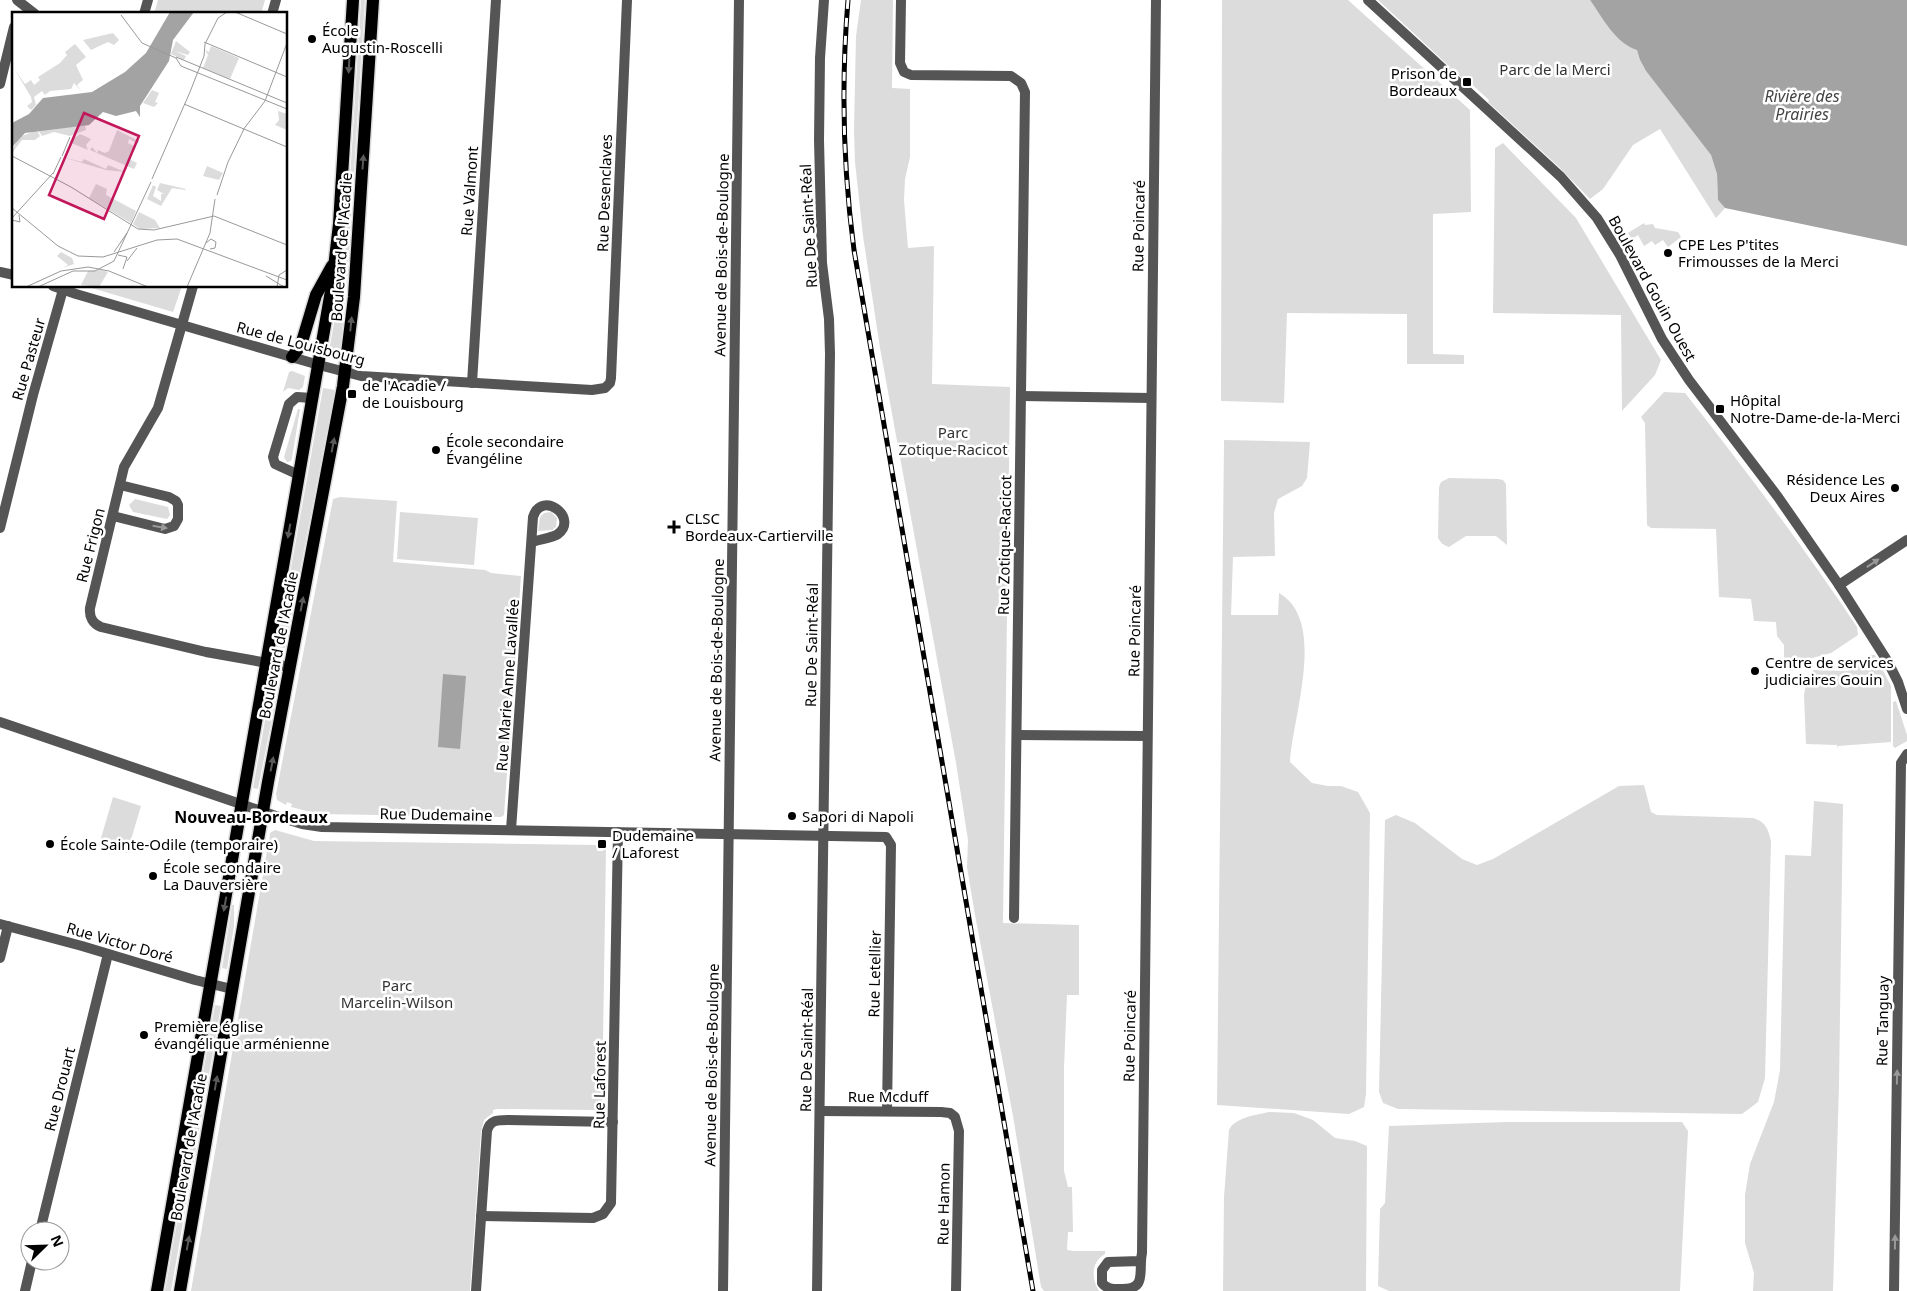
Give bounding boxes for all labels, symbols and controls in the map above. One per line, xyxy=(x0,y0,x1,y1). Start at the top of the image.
inset map xyxy=(12,12,288,288)
place label: École Augustin-Roscelli xyxy=(322,20,443,57)
marker: École Augustin-Roscelli xyxy=(306,33,318,45)
one-way arrow xyxy=(345,58,353,74)
park label: Parc de la Merci xyxy=(1499,59,1611,79)
place label: Prison de Bordeaux xyxy=(1389,63,1457,100)
marker: Prison de Bordeaux xyxy=(1461,76,1473,88)
water label: Rivière des Prairies xyxy=(1764,85,1840,125)
street label: Rue Desenclaves xyxy=(592,134,616,252)
street label: Rue Valmont xyxy=(456,145,482,236)
street label: Avenue de Bois-de-Boulogne xyxy=(709,153,733,357)
one-way arrow xyxy=(359,154,367,170)
street label: Rue De Saint-Réal xyxy=(795,163,821,289)
street label: Boulevard de l'Acadie xyxy=(326,172,356,322)
street label: Rue Poincaré xyxy=(1127,180,1149,272)
street label: Boulevard Gouin Ouest xyxy=(1605,212,1702,365)
place label: CPE Les P'tites Frimousses de la Merci xyxy=(1678,234,1839,271)
marker: CPE Les P'tites Frimousses de la Merci xyxy=(1662,247,1674,259)
street label: Rue Pasteur xyxy=(7,315,49,403)
street label: Rue de Louisbourg xyxy=(234,316,368,370)
one-way arrow xyxy=(348,316,356,332)
place label: de l'Acadie / de Louisbourg xyxy=(362,375,464,412)
marker: de l'Acadie / de Louisbourg xyxy=(346,388,358,400)
place label: Hôpital Notre-Dame-de-la-Merci xyxy=(1730,390,1900,427)
marker: Hôpital Notre-Dame-de-la-Merci xyxy=(1714,403,1726,415)
park label: Parc Zotique-Racicot xyxy=(898,422,1008,459)
place label: École secondaire Évangéline xyxy=(446,431,564,468)
one-way arrow xyxy=(329,436,337,452)
marker: École secondaire Évangéline xyxy=(430,444,442,456)
place label: Résidence Les Deux Aires xyxy=(1786,469,1885,506)
street label: Rue Zotique-Racicot xyxy=(993,474,1015,615)
marker: Résidence Les Deux Aires xyxy=(1889,482,1901,494)
street label: Rue Frigon xyxy=(71,506,109,584)
place label: CLSC Bordeaux-Cartierville xyxy=(685,508,834,545)
marker: CLSC Bordeaux-Cartierville xyxy=(667,520,681,534)
one-way arrow xyxy=(285,523,293,539)
one-way arrow xyxy=(153,524,169,532)
street label: Avenue de Bois-de-Boulogne xyxy=(704,558,728,762)
one-way arrow xyxy=(1866,558,1880,568)
street label: Boulevard de l'Acadie xyxy=(254,570,302,720)
street label: Rue De Saint-Réal xyxy=(800,583,822,707)
street label: Rue Poincaré xyxy=(1123,585,1145,677)
one-way arrow xyxy=(299,596,307,612)
street label: Rue Marie Anne Lavallée xyxy=(491,598,523,772)
place label: Centre de services judiciaires Gouin xyxy=(1764,652,1894,689)
marker: Centre de services judiciaires Gouin xyxy=(1749,665,1761,677)
one-way arrow xyxy=(268,755,276,771)
street label: Rue Dudemaine xyxy=(379,803,493,825)
district label: Nouveau-Bordeaux xyxy=(174,806,329,828)
place label: Sapori di Napoli xyxy=(802,806,914,826)
marker: Sapori di Napoli xyxy=(786,810,798,822)
place label: Dudemaine / Laforest xyxy=(612,825,694,862)
place label: École Sainte-Odile (temporaire) xyxy=(60,834,278,854)
marker: École Sainte-Odile (temporaire) xyxy=(44,838,56,850)
marker: Dudemaine / Laforest xyxy=(596,838,608,850)
place label: École secondaire La Dauversière xyxy=(163,857,281,894)
marker: École secondaire La Dauversière xyxy=(147,870,159,882)
one-way arrow xyxy=(220,896,228,912)
street label: Rue Victor Doré xyxy=(64,917,176,967)
street label: Rue Letellier xyxy=(863,930,885,1018)
street label: Avenue de Bois-de-Boulogne xyxy=(699,963,723,1167)
park label: Parc Marcelin-Wilson xyxy=(341,975,453,1012)
street label: Rue Tanguay xyxy=(1871,975,1893,1066)
street label: Rue De Saint-Réal xyxy=(795,988,817,1112)
street label: Rue Poincaré xyxy=(1118,990,1140,1082)
place label: Première église évangélique arménienne xyxy=(154,1016,329,1053)
marker: Première église évangélique arménienne xyxy=(138,1029,150,1041)
street label: Rue Laforest xyxy=(588,1040,610,1129)
street label: Rue Drouart xyxy=(39,1044,79,1133)
one-way arrow xyxy=(1893,1068,1901,1084)
street label: Boulevard de l'Acadie xyxy=(165,1072,211,1222)
one-way arrow xyxy=(212,1074,220,1090)
street label: Rue Mcduff xyxy=(848,1086,929,1106)
street label: Rue Hamon xyxy=(932,1162,954,1246)
north arrow xyxy=(20,1221,70,1271)
text: N xyxy=(46,1232,68,1250)
one-way arrow xyxy=(1891,1234,1899,1250)
one-way arrow xyxy=(185,1235,193,1251)

